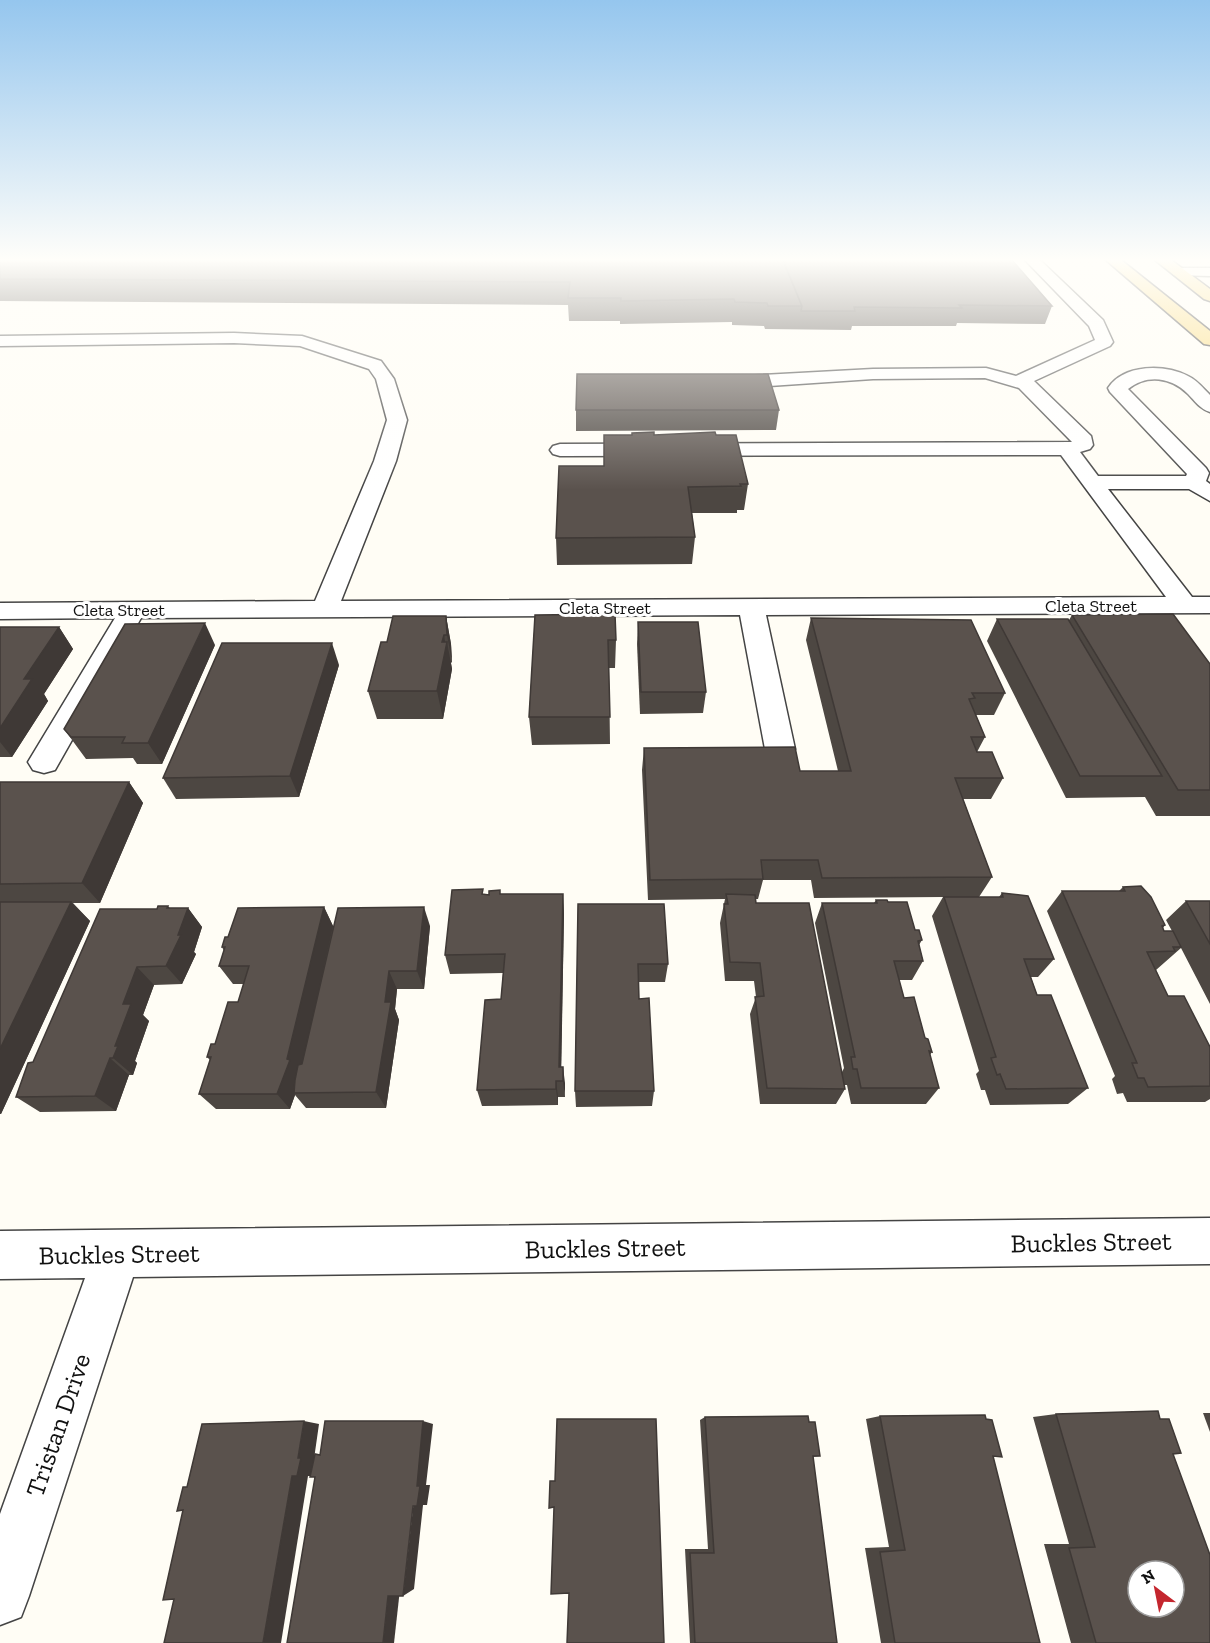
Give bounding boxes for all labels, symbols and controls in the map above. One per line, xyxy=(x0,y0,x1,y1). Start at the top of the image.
street label: Cleta Street xyxy=(1045,595,1137,617)
street label: Cleta Street xyxy=(559,597,651,619)
street label: Cleta Street xyxy=(73,599,165,621)
street label: Buckles Street xyxy=(1010,1225,1172,1259)
street label: Buckles Street xyxy=(524,1231,686,1265)
street label: Buckles Street xyxy=(38,1237,200,1271)
street label: Tristan Drive xyxy=(19,1349,97,1501)
north arrow xyxy=(1126,1559,1186,1619)
text: N xyxy=(1138,1565,1159,1588)

